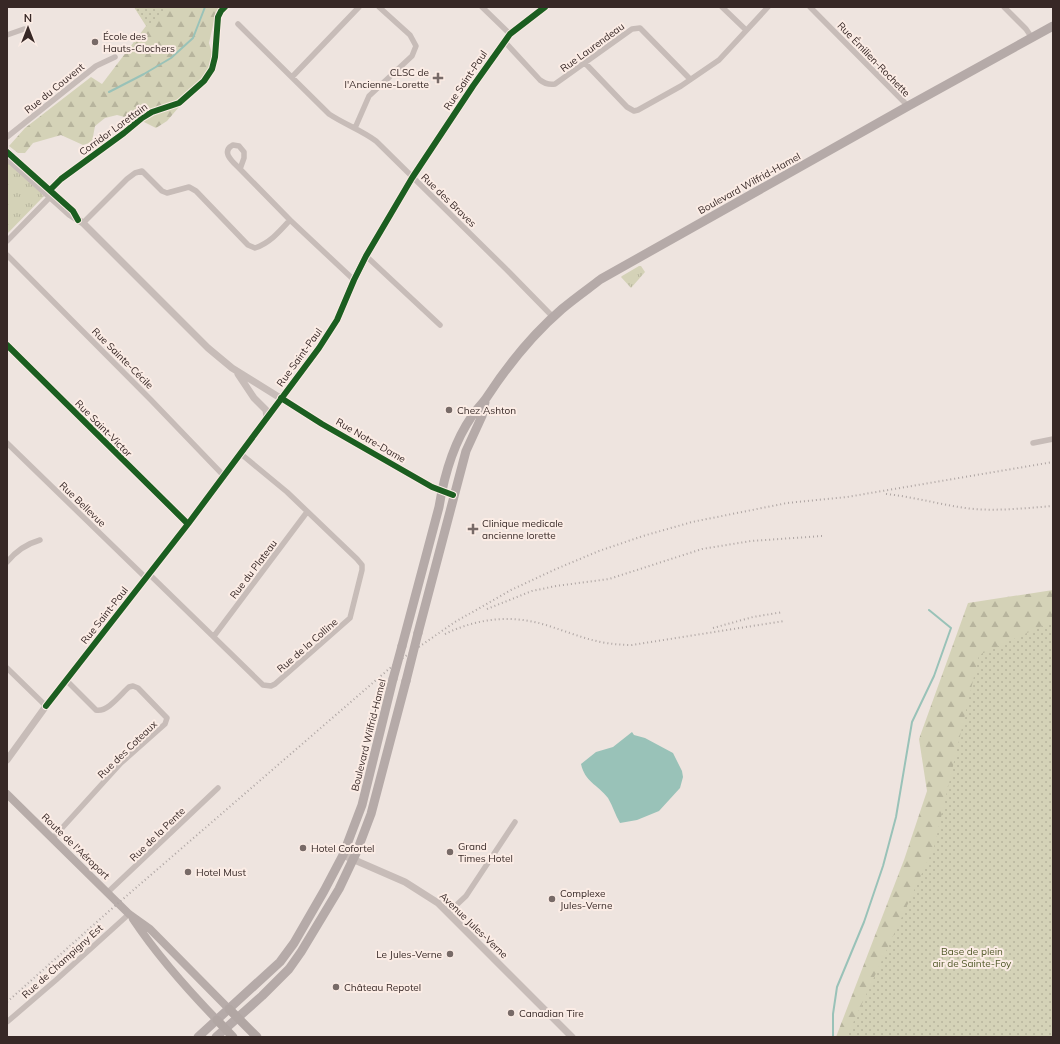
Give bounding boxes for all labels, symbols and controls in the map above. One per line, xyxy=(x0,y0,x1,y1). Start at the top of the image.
north arrow xyxy=(8,8,48,48)
text: N xyxy=(24,11,32,25)
street label: Rue Émilien-Rochette xyxy=(835,19,913,100)
street label: Rue Laurendeau xyxy=(558,20,627,75)
place label: École des Hauts-Clochers xyxy=(103,30,175,55)
marker: École des Hauts-Clochers xyxy=(90,37,100,47)
street label: Rue Saint-Paul xyxy=(441,48,490,113)
street label: Rue du Couvent xyxy=(22,60,87,116)
place label: CLSC de l'Ancienne-Lorette xyxy=(345,66,429,91)
marker: CLSC de l'Ancienne-Lorette xyxy=(432,72,444,84)
street label: Corridor Lorettain xyxy=(77,100,150,158)
street label: Boulevard Wilfrid-Hamel xyxy=(696,150,803,217)
street label: Rue des Braves xyxy=(418,171,479,230)
street label: Rue Sainte-Cécile xyxy=(89,325,156,392)
street label: Rue Saint-Paul xyxy=(274,325,325,389)
street label: Rue Saint-Victor xyxy=(72,397,135,460)
place label: Chez Ashton xyxy=(457,404,516,417)
marker: Chez Ashton xyxy=(444,405,454,415)
street label: Rue Notre-Dame xyxy=(334,415,408,466)
street label: Rue Bellevue xyxy=(57,479,109,530)
place label: Clinique medicale ancienne lorette xyxy=(482,517,563,542)
marker: Clinique medicale ancienne lorette xyxy=(467,523,479,535)
street label: Rue du Plateau xyxy=(227,537,280,601)
street label: Rue Saint-Paul xyxy=(78,584,131,647)
street label: Rue de la Colline xyxy=(274,615,340,675)
street label: Boulevard Wilfrid-Hamel xyxy=(348,678,389,793)
street label: Rue des Coteaux xyxy=(95,717,160,781)
street label: Rue de la Pente xyxy=(127,805,188,864)
street label: Route de l'Aéroport xyxy=(39,811,113,882)
place label: Grand Times Hotel xyxy=(458,840,513,865)
place label: Hotel Cofortel xyxy=(311,842,374,855)
marker: Hotel Cofortel xyxy=(298,843,308,853)
marker: Grand Times Hotel xyxy=(445,847,455,857)
place label: Hotel Must xyxy=(196,866,246,879)
marker: Hotel Must xyxy=(183,867,193,877)
place label: Complexe Jules-Verne xyxy=(560,887,612,912)
street label: Avenue Jules-Verne xyxy=(437,889,510,961)
marker: Complexe Jules-Verne xyxy=(547,894,557,904)
street label: Rue de Champigny Est xyxy=(19,921,106,1001)
park label: Base de plein air de Sainte-Foy xyxy=(933,945,1012,970)
place label: Le Jules-Verne xyxy=(376,948,442,961)
marker: Le Jules-Verne xyxy=(445,949,455,959)
place label: Château Repotel xyxy=(344,981,421,994)
marker: Château Repotel xyxy=(331,982,341,992)
place label: Canadian Tire xyxy=(519,1007,584,1020)
marker: Canadian Tire xyxy=(506,1008,516,1018)

